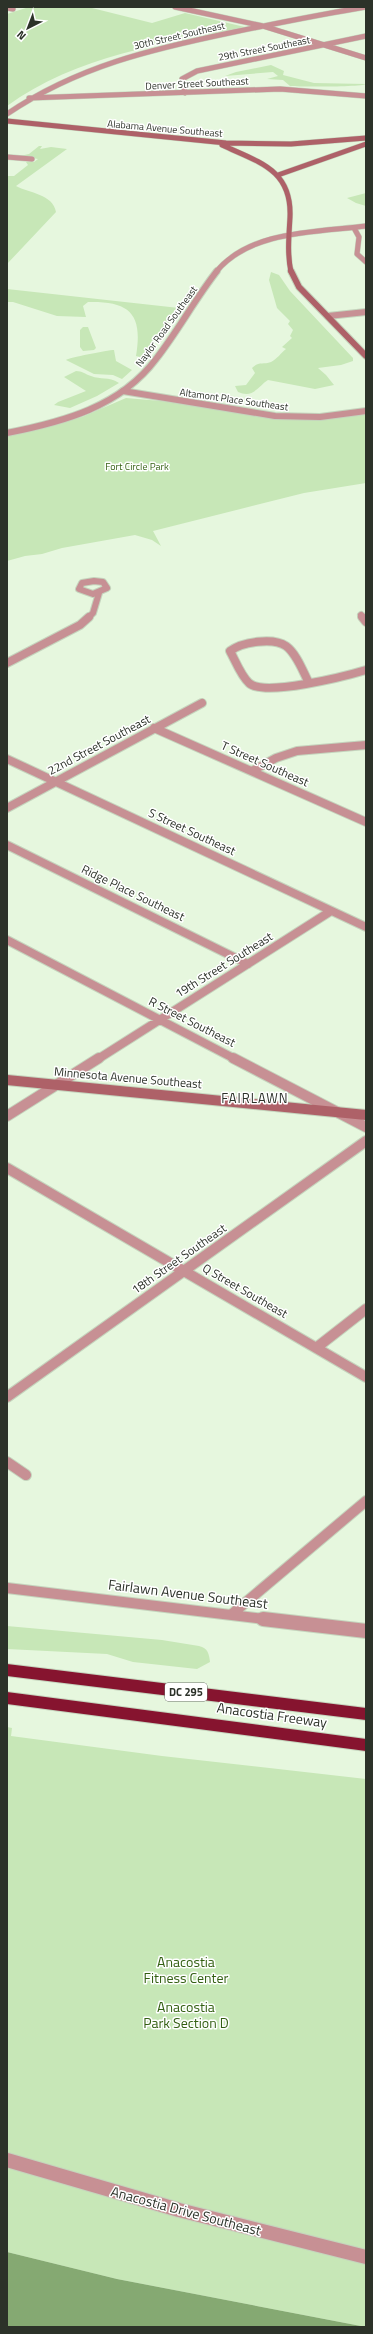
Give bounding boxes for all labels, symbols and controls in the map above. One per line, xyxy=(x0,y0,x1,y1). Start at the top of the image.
north arrow xyxy=(8,8,48,48)
street label: 30th Street Southeast xyxy=(132,18,227,53)
text: N xyxy=(13,27,29,44)
street label: 29th Street Southeast xyxy=(217,32,312,65)
street label: Denver Street Southeast xyxy=(145,73,250,94)
street label: Alabama Avenue Southeast xyxy=(107,116,224,141)
street label: Naylor Road Southeast xyxy=(132,282,201,370)
street label: Altamont Place Southeast xyxy=(179,384,290,415)
park label: Fort Circle Park xyxy=(105,459,169,474)
street label: 22nd Street Southeast xyxy=(44,709,154,780)
street label: T Street Southeast xyxy=(218,736,313,792)
street label: S Street Southeast xyxy=(145,803,240,860)
street label: Ridge Place Southeast xyxy=(78,859,189,926)
street label: 19th Street Southeast xyxy=(171,926,277,1002)
street label: R Street Southeast xyxy=(145,991,240,1052)
street label: Minnesota Avenue Southeast xyxy=(53,1062,204,1093)
district label: FAIRLAWN xyxy=(221,1088,289,1108)
street label: 18th Street Southeast xyxy=(127,1218,231,1299)
street label: Q Street Southeast xyxy=(199,1258,292,1323)
street label: Fairlawn Avenue Southeast xyxy=(107,1573,269,1614)
road number: DC 295 xyxy=(165,1683,207,1701)
street label: Anacostia Freeway xyxy=(216,1696,329,1733)
park label: Anacostia Fitness Center xyxy=(144,1951,229,1988)
park label: Anacostia Park Section D xyxy=(143,1996,229,2033)
street label: Anacostia Drive Southeast xyxy=(109,2180,264,2241)

